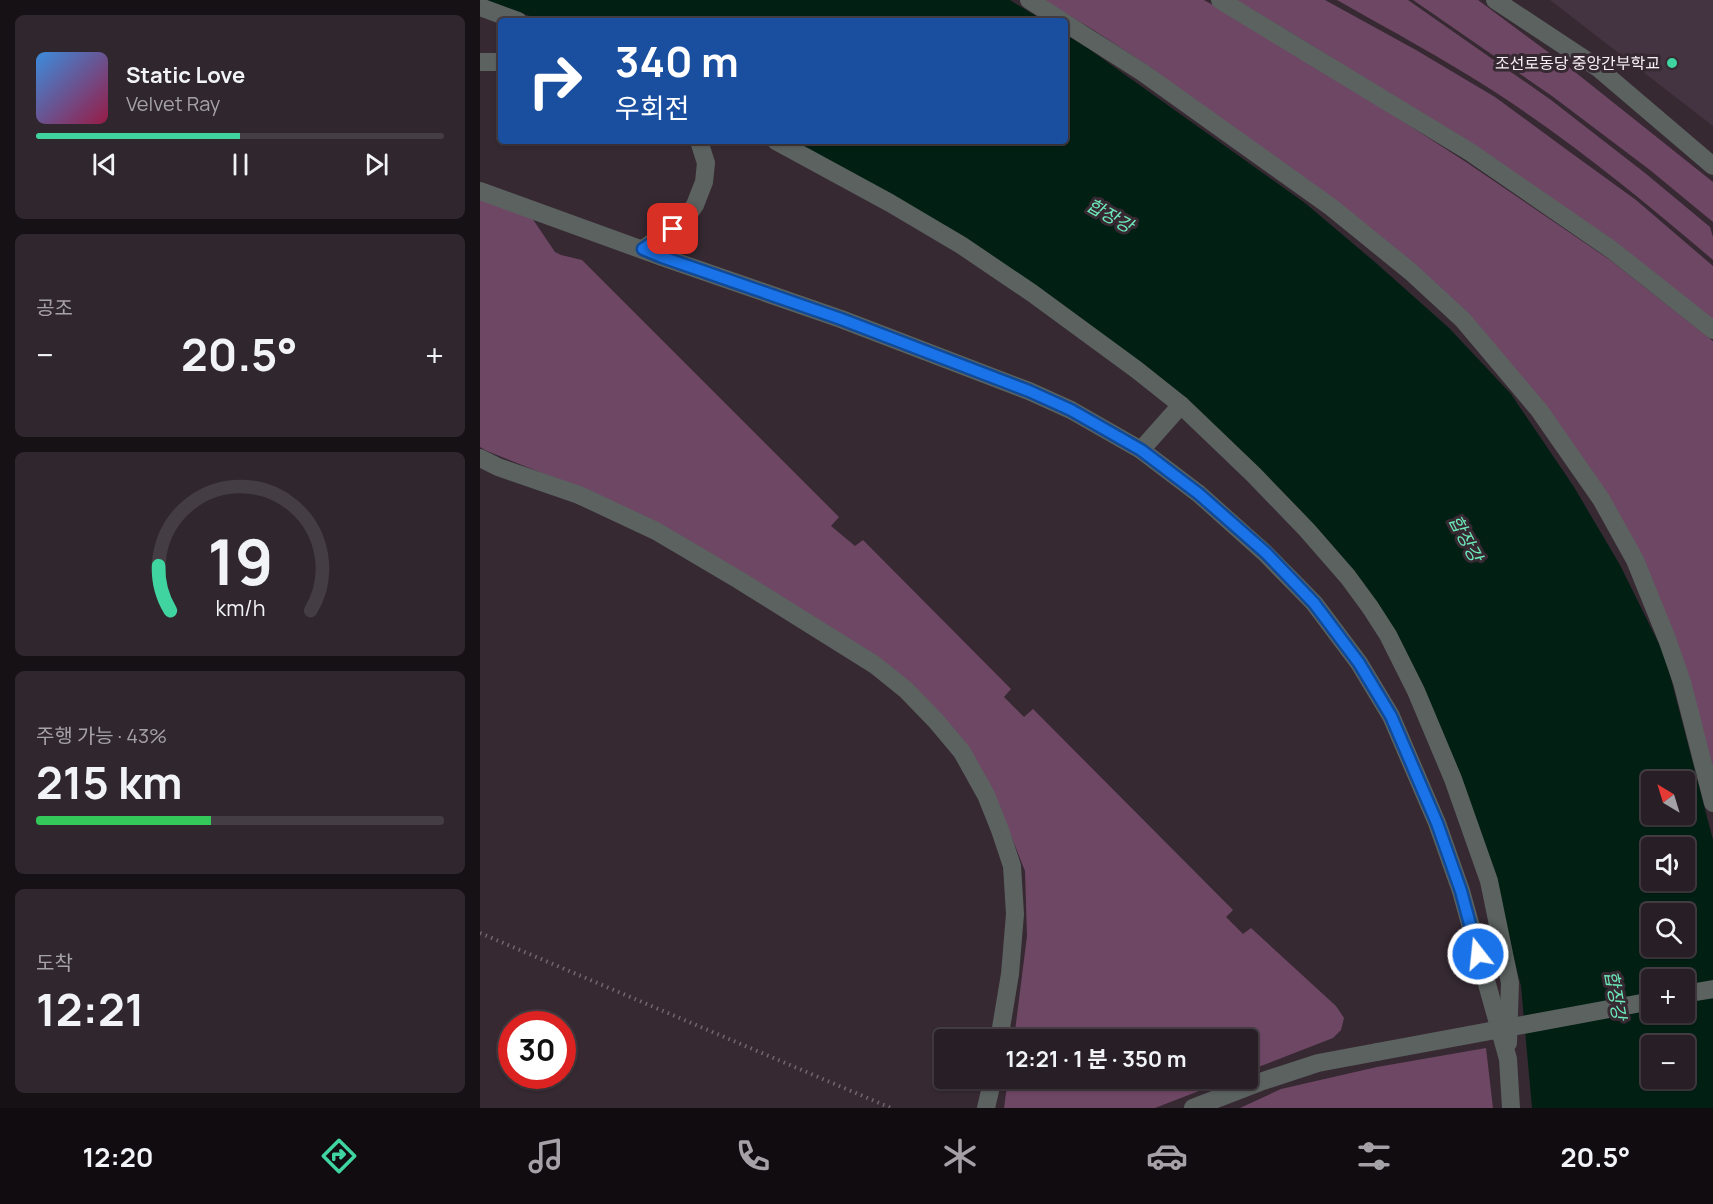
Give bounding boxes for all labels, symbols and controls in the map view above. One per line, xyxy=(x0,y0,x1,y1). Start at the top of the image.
text: 340 m xyxy=(615,32,739,90)
icon: right xyxy=(516,42,594,120)
place label: 조선로동당 중앙간부학교 xyxy=(1495,52,1660,74)
marker: 조선로동당 중앙간부학교 xyxy=(1665,56,1679,70)
text: Static Love xyxy=(126,60,245,90)
text: 우회전 xyxy=(615,89,690,126)
text: Velvet Ray xyxy=(126,90,220,117)
icon: previous xyxy=(88,148,121,181)
icon: pause xyxy=(224,148,257,181)
icon: next xyxy=(360,148,393,181)
water label: 합장강 xyxy=(1082,192,1140,239)
pin xyxy=(647,203,698,254)
icon: arrive xyxy=(656,212,689,245)
text: 공조 xyxy=(36,294,73,321)
text: 20.5° xyxy=(181,323,298,385)
text: − xyxy=(36,332,54,377)
text: + xyxy=(425,332,444,377)
water label: 합장강 xyxy=(1444,510,1489,568)
text: 19 xyxy=(207,518,273,604)
text: km/h xyxy=(215,593,265,622)
text: 주행 가능 · 43% xyxy=(36,722,167,749)
text: 215 km xyxy=(36,751,183,813)
north arrow xyxy=(1641,771,1695,825)
map controls xyxy=(1641,771,1695,1089)
button: sound xyxy=(1641,837,1695,891)
button: search xyxy=(1641,903,1695,957)
position arrow xyxy=(1446,922,1510,986)
text: 도착 xyxy=(36,949,73,976)
water label: 합장강 xyxy=(1600,968,1633,1024)
button: + xyxy=(1641,969,1695,1023)
text: 12:21 xyxy=(36,978,144,1040)
speed limit sign: 30 xyxy=(498,1011,576,1089)
button: − xyxy=(1641,1035,1695,1089)
text: 12:21 · 1 분 · 350 m xyxy=(1006,1044,1186,1074)
icon: directions xyxy=(318,1135,360,1177)
icon: music xyxy=(525,1135,567,1177)
icon: phone xyxy=(732,1135,774,1177)
icon: climate xyxy=(939,1135,981,1177)
icon: car xyxy=(1146,1135,1188,1177)
icon: filters xyxy=(1353,1135,1395,1177)
text: 12:20 xyxy=(82,1138,153,1175)
text: 20.5° xyxy=(1560,1138,1630,1175)

